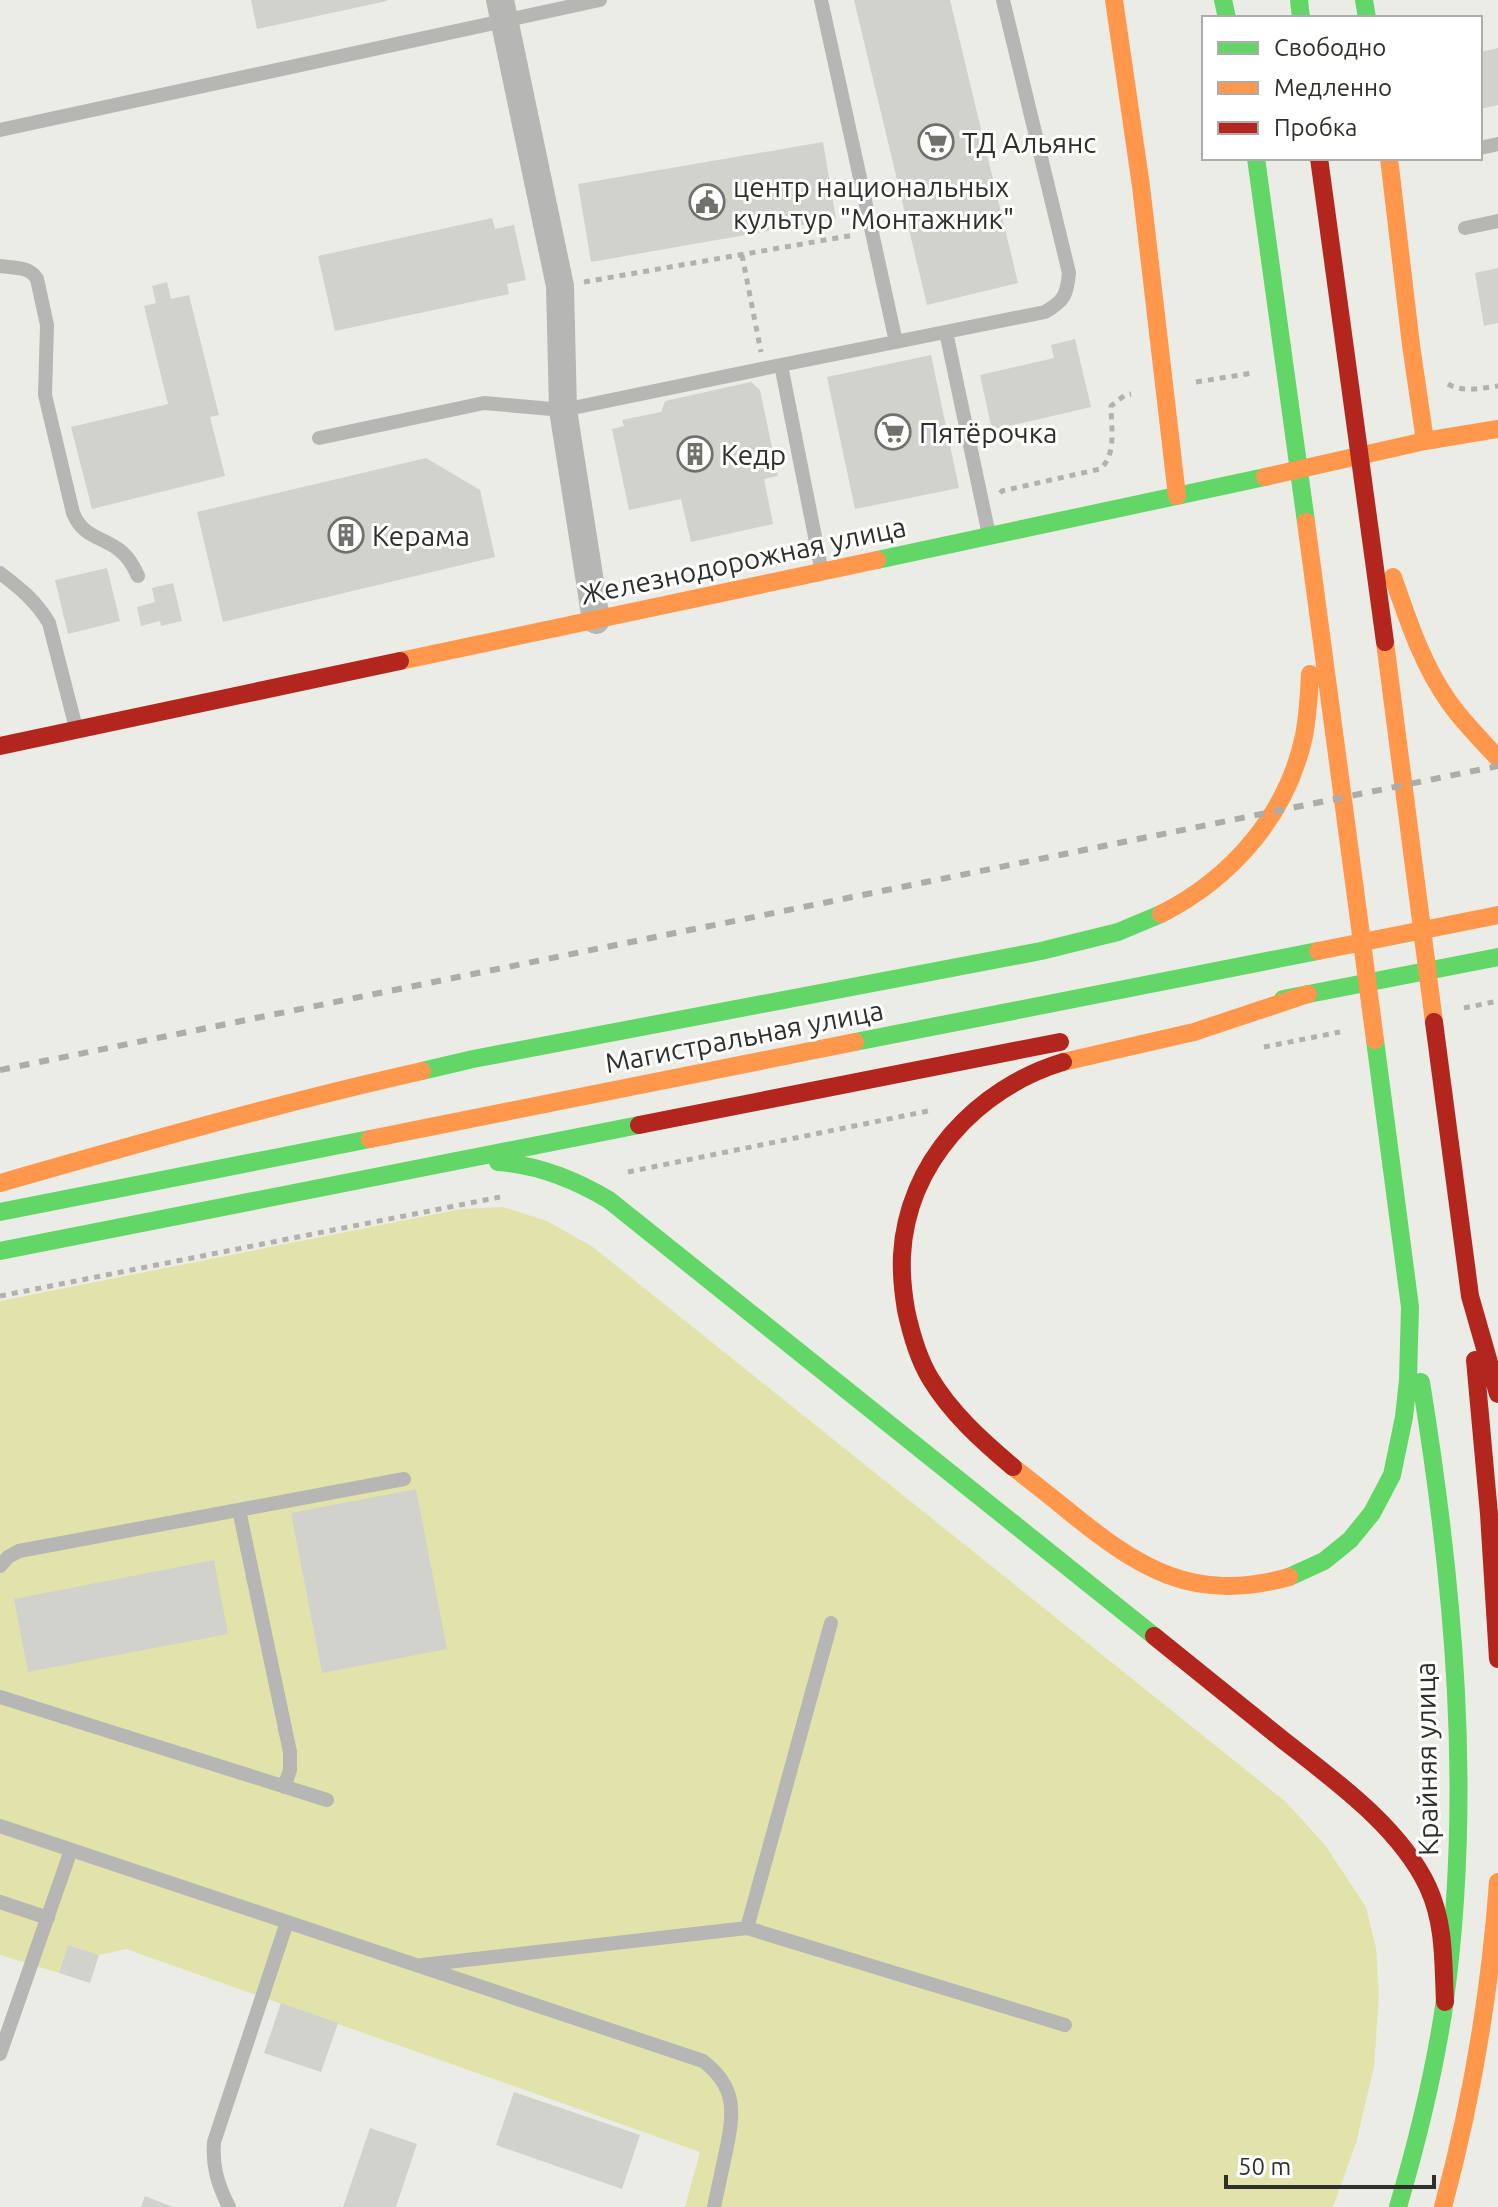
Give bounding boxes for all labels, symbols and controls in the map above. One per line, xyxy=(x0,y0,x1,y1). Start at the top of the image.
legend xyxy=(1202,16,1482,160)
text: Свободно xyxy=(1274,34,1386,61)
text: Медленно xyxy=(1274,74,1392,101)
text: Пробка xyxy=(1274,114,1357,141)
supermarket icon: ТД Альянс xyxy=(917,123,955,161)
place label: ТД Альянс xyxy=(962,127,1096,158)
place label: центр национальных культур "Монтажник" xyxy=(733,171,1014,234)
public building icon: центр национальных культур "Монтажник" xyxy=(688,183,726,221)
supermarket icon: Пятёрочка xyxy=(874,413,912,451)
place label: Пятёрочка xyxy=(919,417,1058,448)
building icon: Кедр xyxy=(676,435,714,473)
place label: Кедр xyxy=(721,439,786,470)
street label: Железнодорожная улица xyxy=(577,510,909,610)
building icon: Керама xyxy=(327,516,365,554)
place label: Керама xyxy=(372,520,470,551)
street label: Магистральная улица xyxy=(602,994,886,1078)
street label: Крайняя улица xyxy=(1409,1662,1443,1856)
scale bar xyxy=(1226,2139,1434,2189)
text: 50 m xyxy=(1238,2153,1291,2180)

